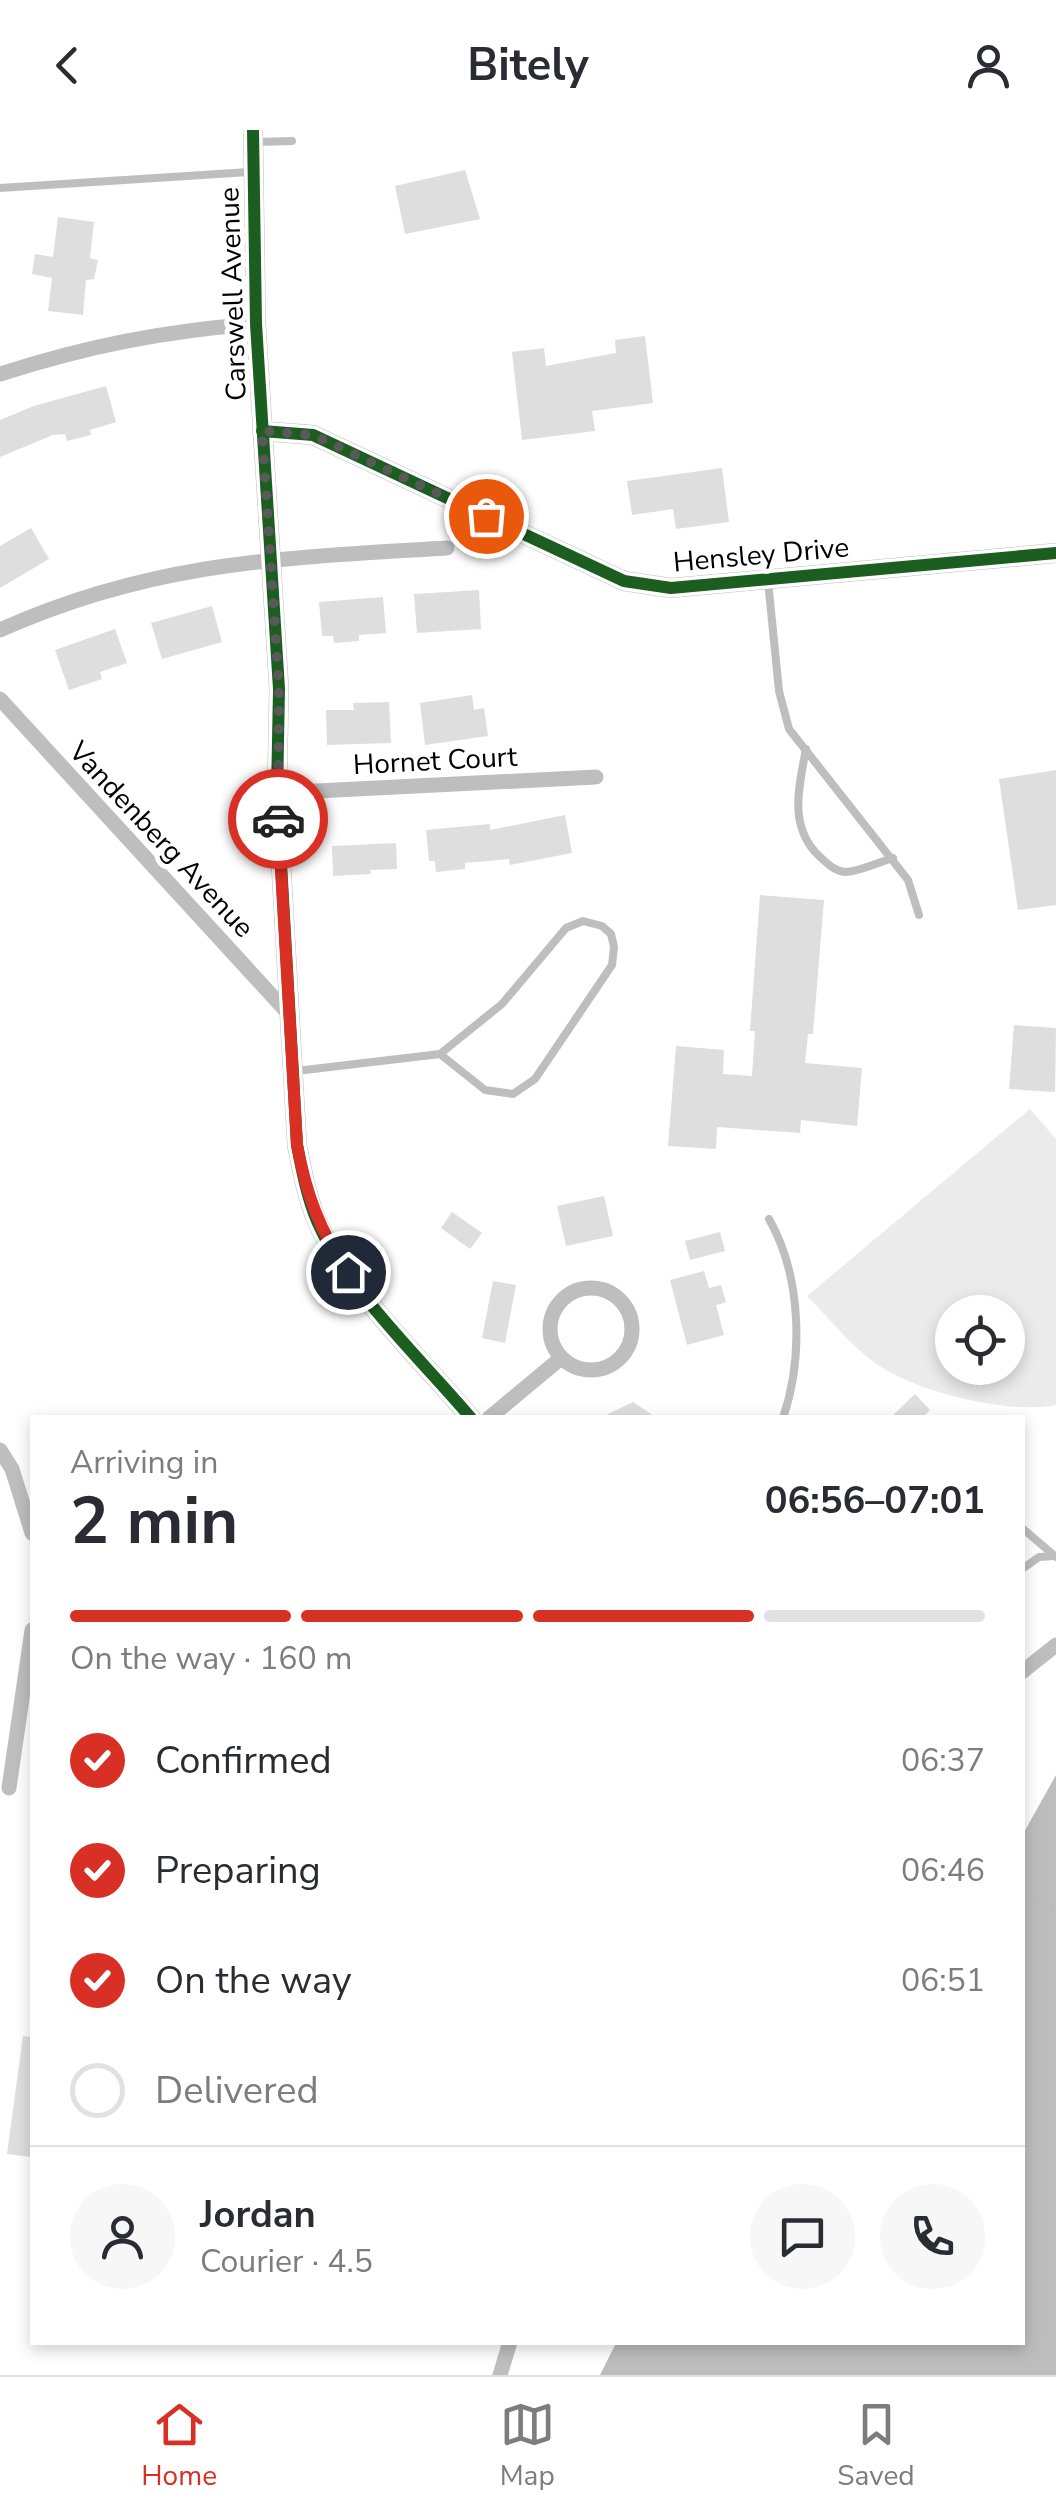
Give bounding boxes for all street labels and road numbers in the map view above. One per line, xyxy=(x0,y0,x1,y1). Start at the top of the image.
street label: Carswell Avenue xyxy=(210,187,256,401)
street label: Hensley Drive xyxy=(672,528,851,582)
street label: Vandenberg Avenue xyxy=(60,733,262,946)
street label: Hornet Court xyxy=(352,738,518,784)

